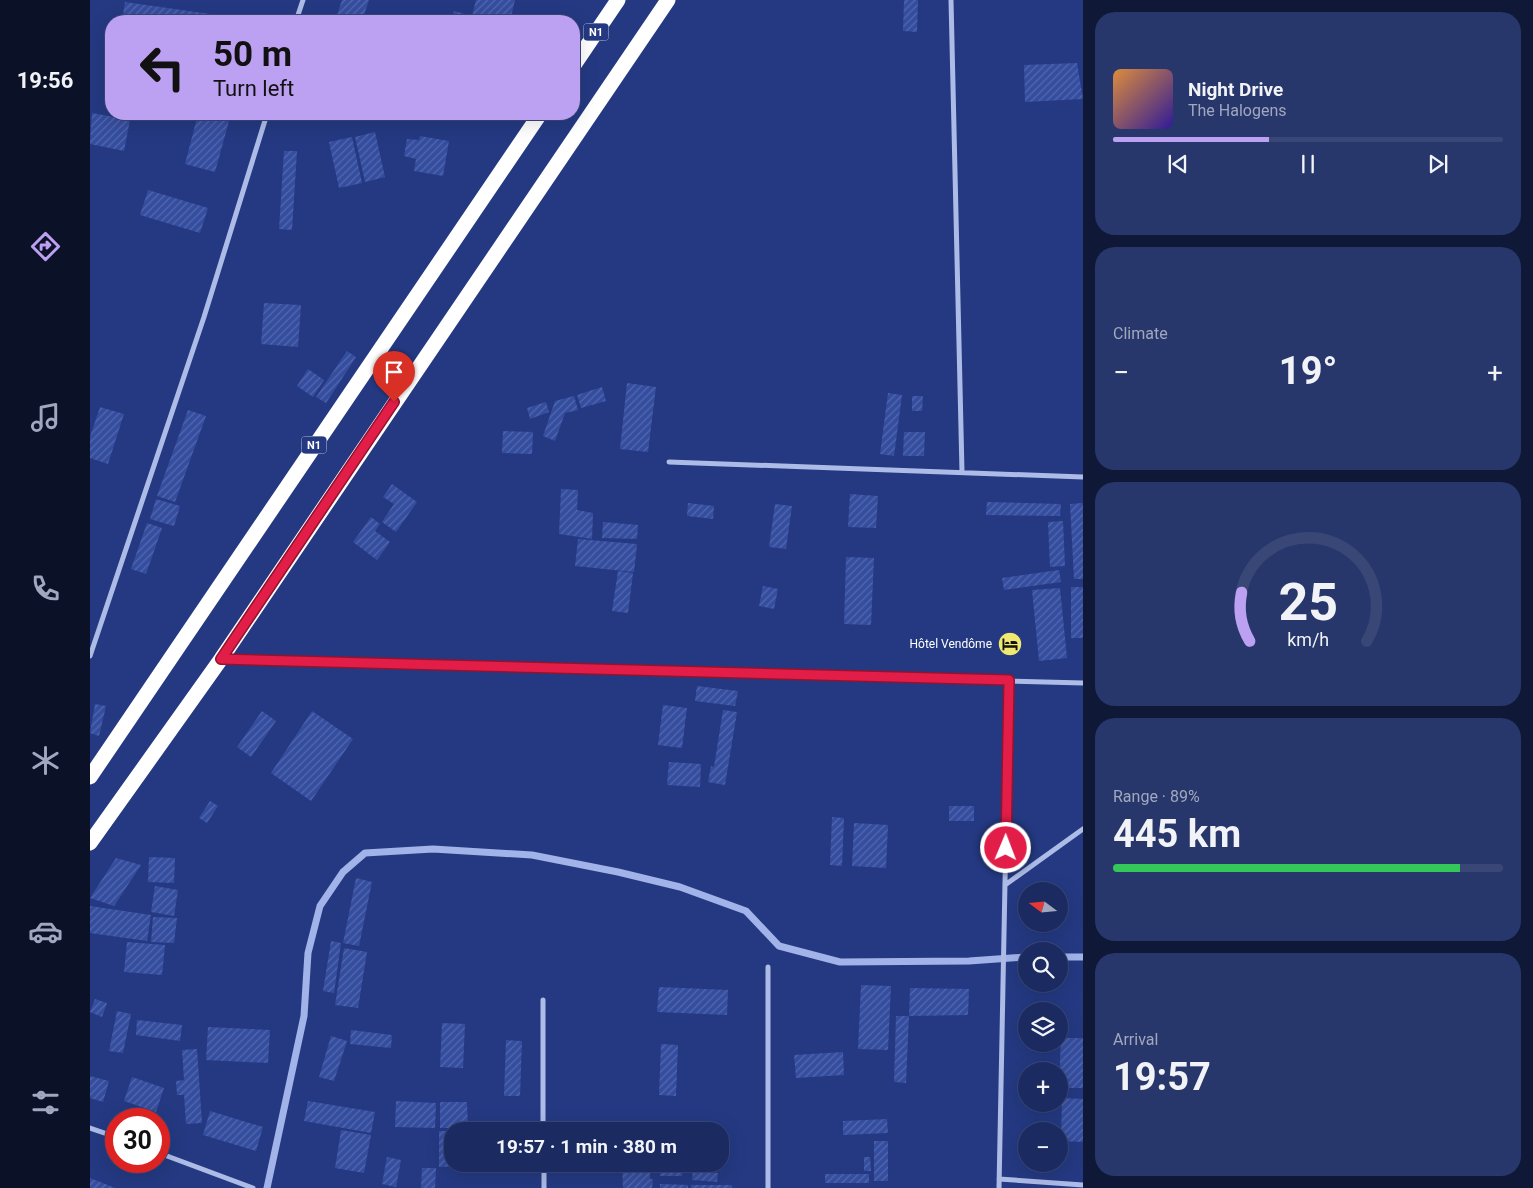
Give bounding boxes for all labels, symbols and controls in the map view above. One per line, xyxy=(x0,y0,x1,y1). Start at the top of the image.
road number: N1 xyxy=(584,24,608,41)
text: 50 m xyxy=(213,34,292,75)
icon: left xyxy=(130,35,195,100)
text: 19:56 xyxy=(17,68,73,93)
text: Turn left xyxy=(213,76,294,101)
text: Night Drive xyxy=(1188,78,1283,101)
text: The Halogens xyxy=(1188,101,1287,120)
icon: previous xyxy=(1164,150,1192,178)
icon: pause xyxy=(1294,150,1322,178)
icon: next xyxy=(1424,150,1452,178)
icon: directions xyxy=(28,229,63,264)
text: Climate xyxy=(1113,324,1168,343)
text: 19° xyxy=(1279,349,1337,393)
pin xyxy=(373,351,415,402)
text: − xyxy=(1113,356,1129,389)
text: + xyxy=(1487,356,1503,389)
icon: arrive xyxy=(380,358,408,386)
icon: music xyxy=(28,400,63,435)
road number: N1 xyxy=(302,436,326,454)
icon: phone xyxy=(28,571,63,606)
text: 25 xyxy=(1278,572,1338,633)
text: km/h xyxy=(1287,629,1329,650)
hotel icon: Hôtel Vendôme xyxy=(997,631,1023,657)
place label: Hôtel Vendôme xyxy=(910,637,992,651)
icon: climate xyxy=(28,743,63,778)
text: Range · 89% xyxy=(1113,787,1200,806)
text: 445 km xyxy=(1113,812,1241,856)
position arrow xyxy=(979,821,1031,873)
north arrow xyxy=(1018,882,1068,932)
map controls xyxy=(1018,882,1068,1172)
icon: car xyxy=(28,914,63,949)
button: search xyxy=(1018,942,1068,992)
button: layers xyxy=(1018,1002,1068,1052)
text: Arrival xyxy=(1113,1030,1158,1049)
text: 19:57 xyxy=(1113,1055,1211,1099)
button: + xyxy=(1018,1062,1068,1112)
icon: filters xyxy=(28,1085,63,1120)
speed limit sign: 30 xyxy=(105,1108,170,1173)
button: − xyxy=(1018,1122,1068,1172)
text: 19:57 · 1 min · 380 m xyxy=(496,1135,677,1158)

